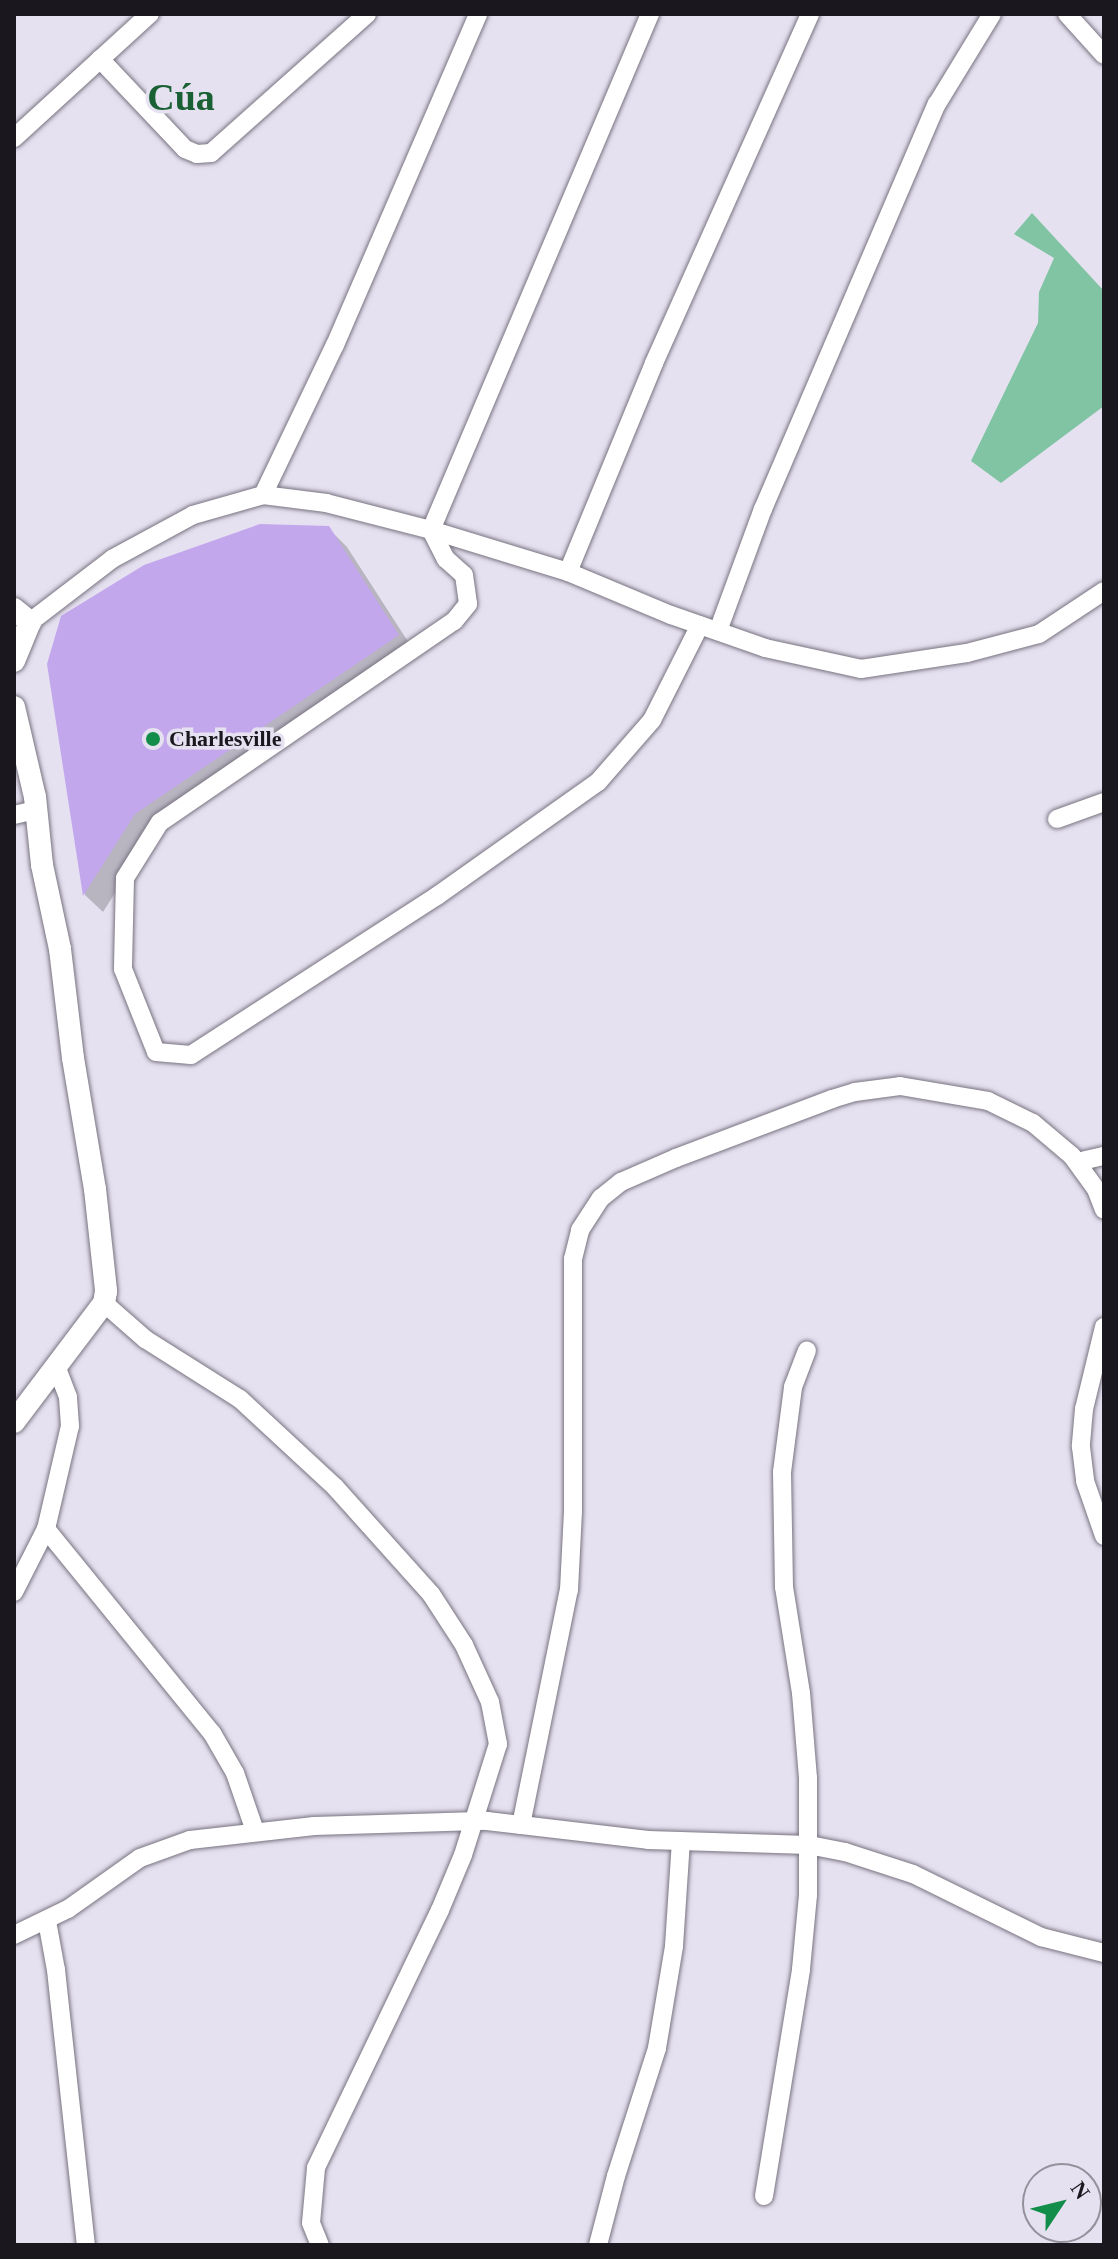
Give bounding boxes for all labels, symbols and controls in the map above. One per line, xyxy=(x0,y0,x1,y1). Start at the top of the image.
district label: Cúa xyxy=(147,75,215,121)
place label: Charlesville xyxy=(169,726,281,752)
marker: Charlesville xyxy=(144,730,162,748)
north arrow xyxy=(1022,2163,1102,2243)
text: N xyxy=(1066,2176,1095,2204)

